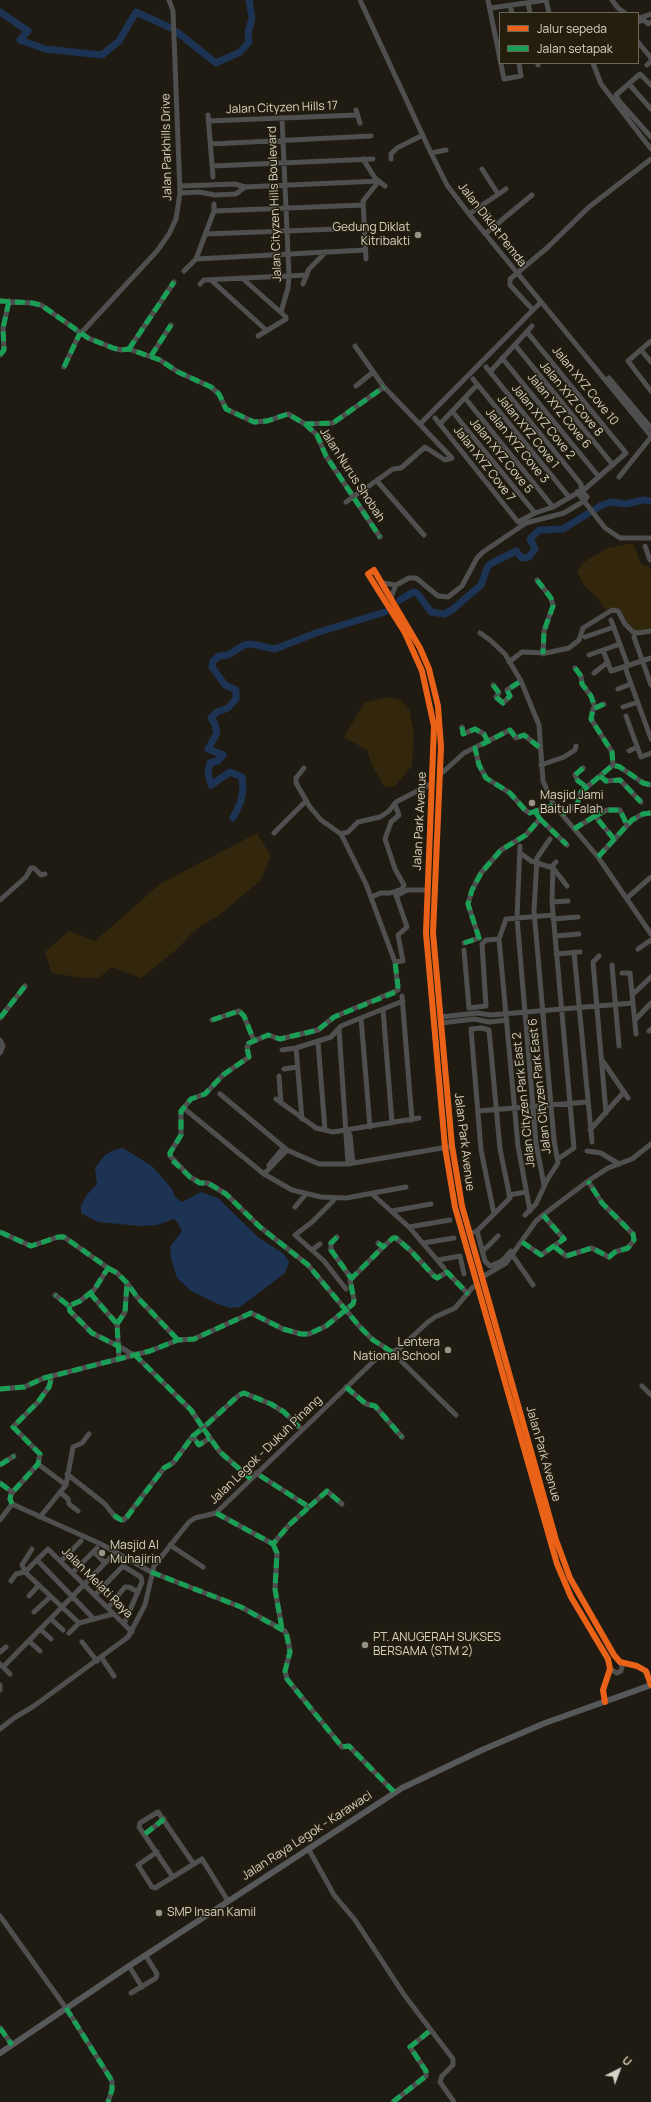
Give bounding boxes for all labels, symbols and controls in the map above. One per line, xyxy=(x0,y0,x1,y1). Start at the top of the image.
legend xyxy=(499,12,639,64)
text: Jalur sepeda xyxy=(537,20,607,37)
text: Jalan setapak xyxy=(537,40,613,57)
street label: Jalan Parkhills Drive xyxy=(159,93,175,201)
street label: Jalan Cityzen Hills 17 xyxy=(226,99,338,117)
street label: Jalan Cityzen Hills Boulevard xyxy=(265,126,285,282)
street label: Jalan Diklat Pemda xyxy=(455,180,529,270)
place label: Gedung Diklat Kitribakti xyxy=(333,221,410,249)
marker: Gedung Diklat Kitribakti xyxy=(413,230,423,240)
street label: Jalan XYZ Cove 10 xyxy=(549,344,621,428)
street label: Jalan XYZ Cove 8 xyxy=(536,358,606,440)
street label: Jalan XYZ Cove 6 xyxy=(524,370,594,452)
street label: Jalan XYZ Cove 2 xyxy=(508,382,578,462)
street label: Jalan XYZ Cove 1 xyxy=(494,392,562,472)
street label: Jalan XYZ Cove 3 xyxy=(482,406,552,486)
street label: Jalan XYZ Cove 5 xyxy=(466,415,536,497)
street label: Jalan XYZ Cove 7 xyxy=(450,423,518,505)
street label: Jalan Nurus Shobah xyxy=(316,425,388,525)
street label: Jalan Park Avenue xyxy=(410,771,430,871)
place label: Masjid Jami Baitul Falah xyxy=(540,789,604,817)
marker: Masjid Jami Baitul Falah xyxy=(527,798,537,808)
street label: Jalan Cityzen Park East 6 xyxy=(526,1017,554,1155)
street label: Jalan Cityzen Park East 2 xyxy=(510,1032,538,1168)
street label: Jalan Park Avenue xyxy=(451,1092,477,1192)
place label: Lentera National School xyxy=(353,1336,440,1364)
marker: Lentera National School xyxy=(443,1345,453,1355)
street label: Jalan Legok - Dukuh Pinang xyxy=(207,1393,325,1507)
street label: Jalan Park Avenue xyxy=(522,1405,564,1503)
place label: Masjid Al Muhajirin xyxy=(110,1539,161,1567)
street label: Jalan Melati Raya xyxy=(59,1545,135,1621)
marker: Masjid Al Muhajirin xyxy=(97,1548,107,1558)
place label: PT. ANUGERAH SUKSES BERSAMA (STM 2) xyxy=(373,1631,501,1659)
marker: PT. ANUGERAH SUKSES BERSAMA (STM 2) xyxy=(360,1640,370,1650)
street label: Jalan Raya Legok - Karawaci xyxy=(239,1788,375,1884)
place label: SMP Insan Kamil xyxy=(167,1906,256,1920)
marker: SMP Insan Kamil xyxy=(154,1908,164,1918)
north arrow xyxy=(599,2050,639,2090)
text: U xyxy=(619,2052,635,2069)

